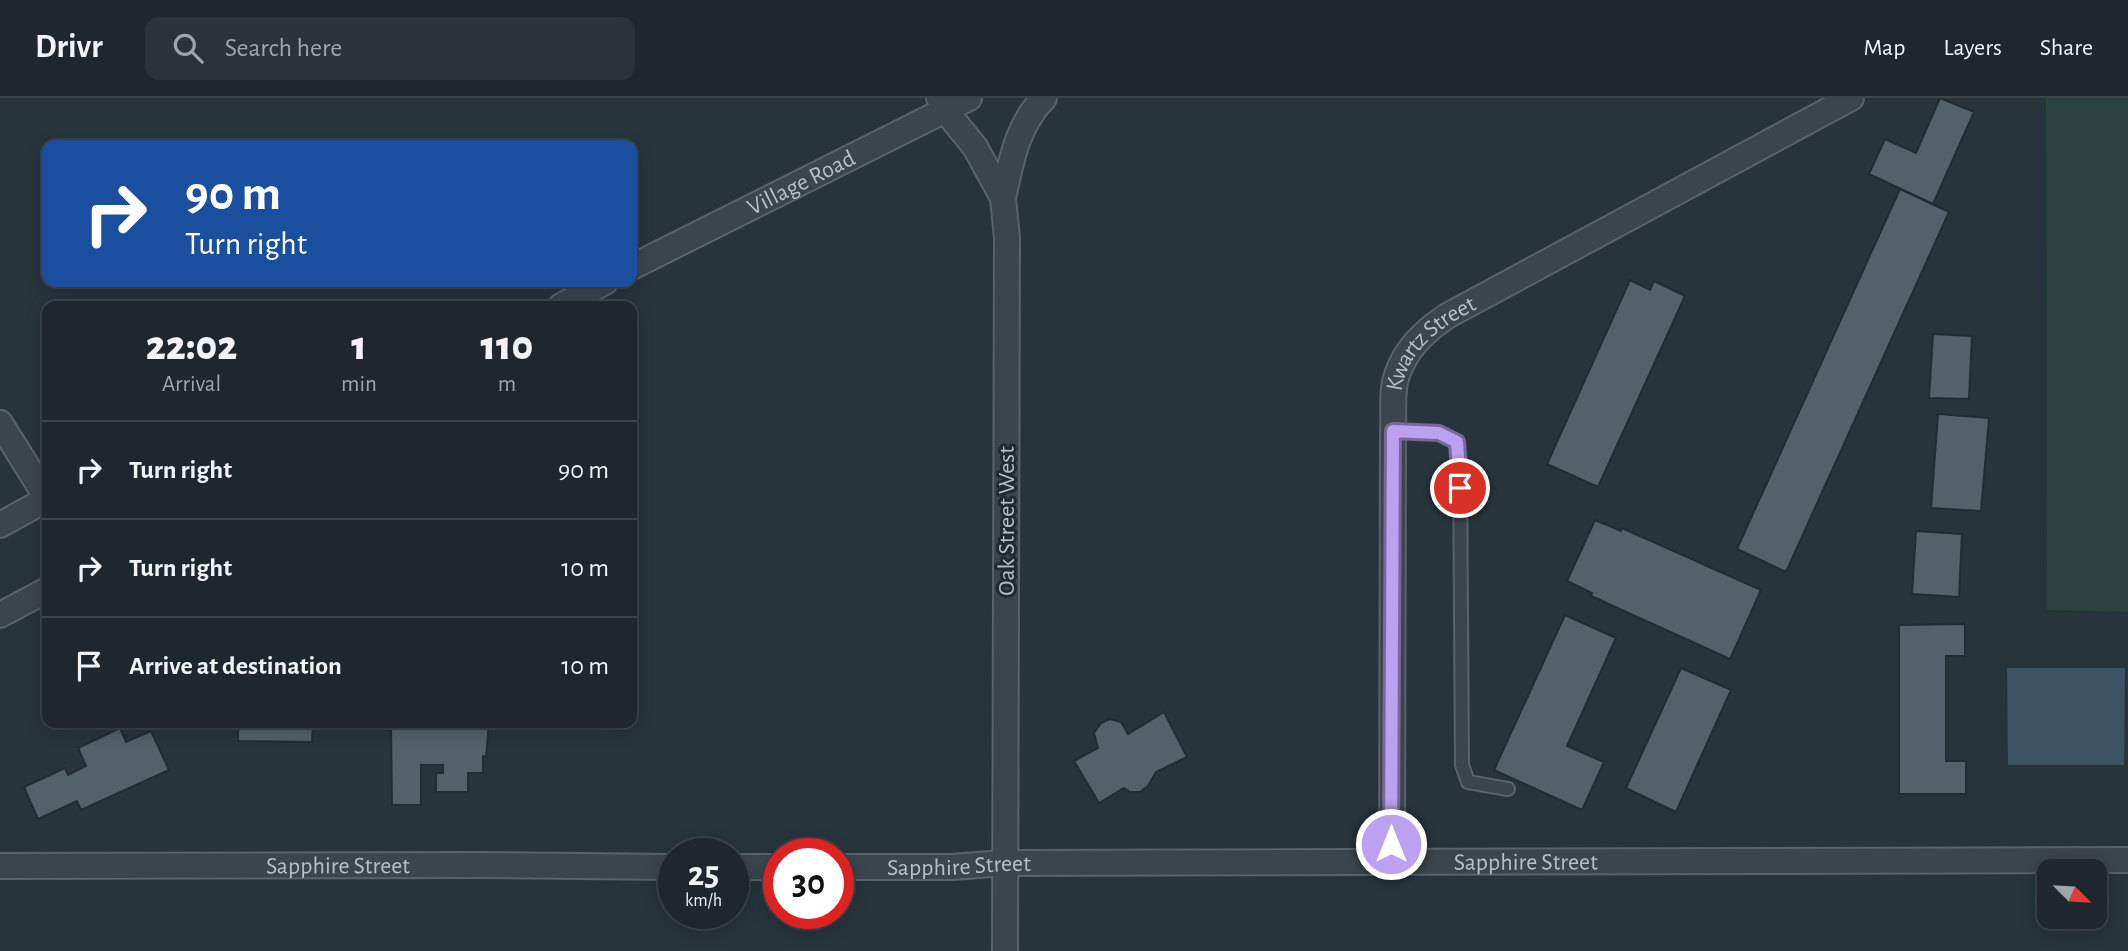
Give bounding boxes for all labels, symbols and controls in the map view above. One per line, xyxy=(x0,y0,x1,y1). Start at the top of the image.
search box xyxy=(145,17,635,80)
icon: search xyxy=(169,29,207,67)
text: Drivr xyxy=(35,31,103,64)
text: Search here xyxy=(225,35,342,61)
text: Map xyxy=(1863,36,1905,60)
text: Layers xyxy=(1943,36,2002,60)
text: Share xyxy=(2040,36,2093,60)
street label: Village Road xyxy=(744,146,859,220)
icon: right xyxy=(70,168,161,259)
text: 90 m xyxy=(185,170,281,219)
text: Turn right xyxy=(185,228,307,260)
street label: Kwartz Street xyxy=(1383,292,1480,393)
text: 22:02 xyxy=(146,325,237,367)
text: 1 xyxy=(351,325,367,367)
text: 110 xyxy=(481,325,533,367)
text: Arrival xyxy=(162,373,221,396)
text: min xyxy=(341,373,377,396)
text: m xyxy=(498,373,516,396)
street label: Oak Street West xyxy=(995,446,1019,596)
icon: right xyxy=(70,451,108,489)
text: Turn right xyxy=(129,457,232,483)
text: 90 m xyxy=(558,457,609,483)
pin xyxy=(1430,458,1490,518)
icon: arrive xyxy=(1441,469,1479,507)
icon: right xyxy=(70,549,108,587)
text: Turn right xyxy=(129,555,232,581)
text: 10 m xyxy=(561,555,609,581)
icon: arrive xyxy=(70,647,108,685)
text: Arrive at destination xyxy=(129,653,342,679)
text: 10 m xyxy=(561,653,609,679)
position arrow xyxy=(1354,807,1428,881)
speed limit sign: 30 xyxy=(763,838,854,929)
street label: Sapphire Street xyxy=(1454,850,1598,875)
street label: Sapphire Street xyxy=(887,852,1031,880)
street label: Sapphire Street xyxy=(266,854,410,878)
text: 25 xyxy=(688,857,719,892)
north arrow xyxy=(2037,859,2107,929)
map controls xyxy=(2037,859,2107,929)
text: km/h xyxy=(685,892,722,910)

